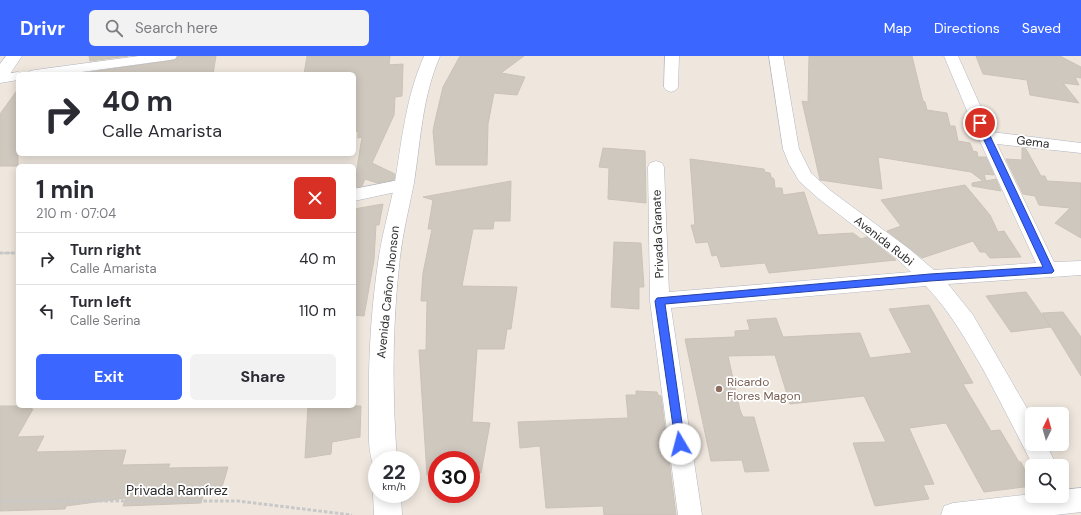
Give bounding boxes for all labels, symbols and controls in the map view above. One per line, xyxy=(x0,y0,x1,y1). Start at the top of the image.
search box xyxy=(89,10,369,46)
text: Drivr xyxy=(20,16,65,41)
icon: search xyxy=(103,17,125,39)
text: Search here xyxy=(135,18,218,38)
text: Map xyxy=(884,19,912,37)
text: Directions xyxy=(934,19,1000,37)
text: Saved xyxy=(1022,19,1061,37)
text: 40 m xyxy=(102,83,173,120)
icon: right xyxy=(36,88,88,140)
pin xyxy=(963,106,997,140)
icon: arrive xyxy=(969,112,991,134)
text: Calle Amarista xyxy=(102,119,222,143)
street label: Gema xyxy=(1016,132,1050,152)
text: 1 min xyxy=(36,174,94,205)
button: close xyxy=(294,177,336,219)
street label: Privada Granate xyxy=(648,189,668,279)
text: 210 m · 07:04 xyxy=(36,205,116,222)
street label: Avenida Rubi xyxy=(851,213,917,269)
street label: Avenida Cañon Jhonson xyxy=(373,225,403,359)
text: Turn right xyxy=(70,240,141,260)
icon: right xyxy=(36,248,58,270)
text: 40 m xyxy=(299,249,336,269)
text: Calle Amarista xyxy=(70,260,157,277)
text: Turn left xyxy=(70,292,131,312)
icon: left xyxy=(36,300,58,322)
text: 110 m xyxy=(299,301,336,321)
text: Calle Serina xyxy=(70,312,140,329)
button: Exit xyxy=(36,354,182,400)
button: Share xyxy=(190,354,336,400)
place label: Ricardo Flores Magon xyxy=(727,374,801,404)
marker: Ricardo Flores Magon xyxy=(714,384,724,394)
north arrow xyxy=(1025,407,1069,451)
map controls xyxy=(1025,407,1069,503)
position arrow xyxy=(659,423,701,465)
speed limit sign: 30 xyxy=(428,451,480,503)
text: 22 xyxy=(382,459,406,485)
button: search xyxy=(1025,459,1069,503)
text: km/h xyxy=(382,480,406,493)
street label: Privada Ramírez xyxy=(126,481,228,499)

